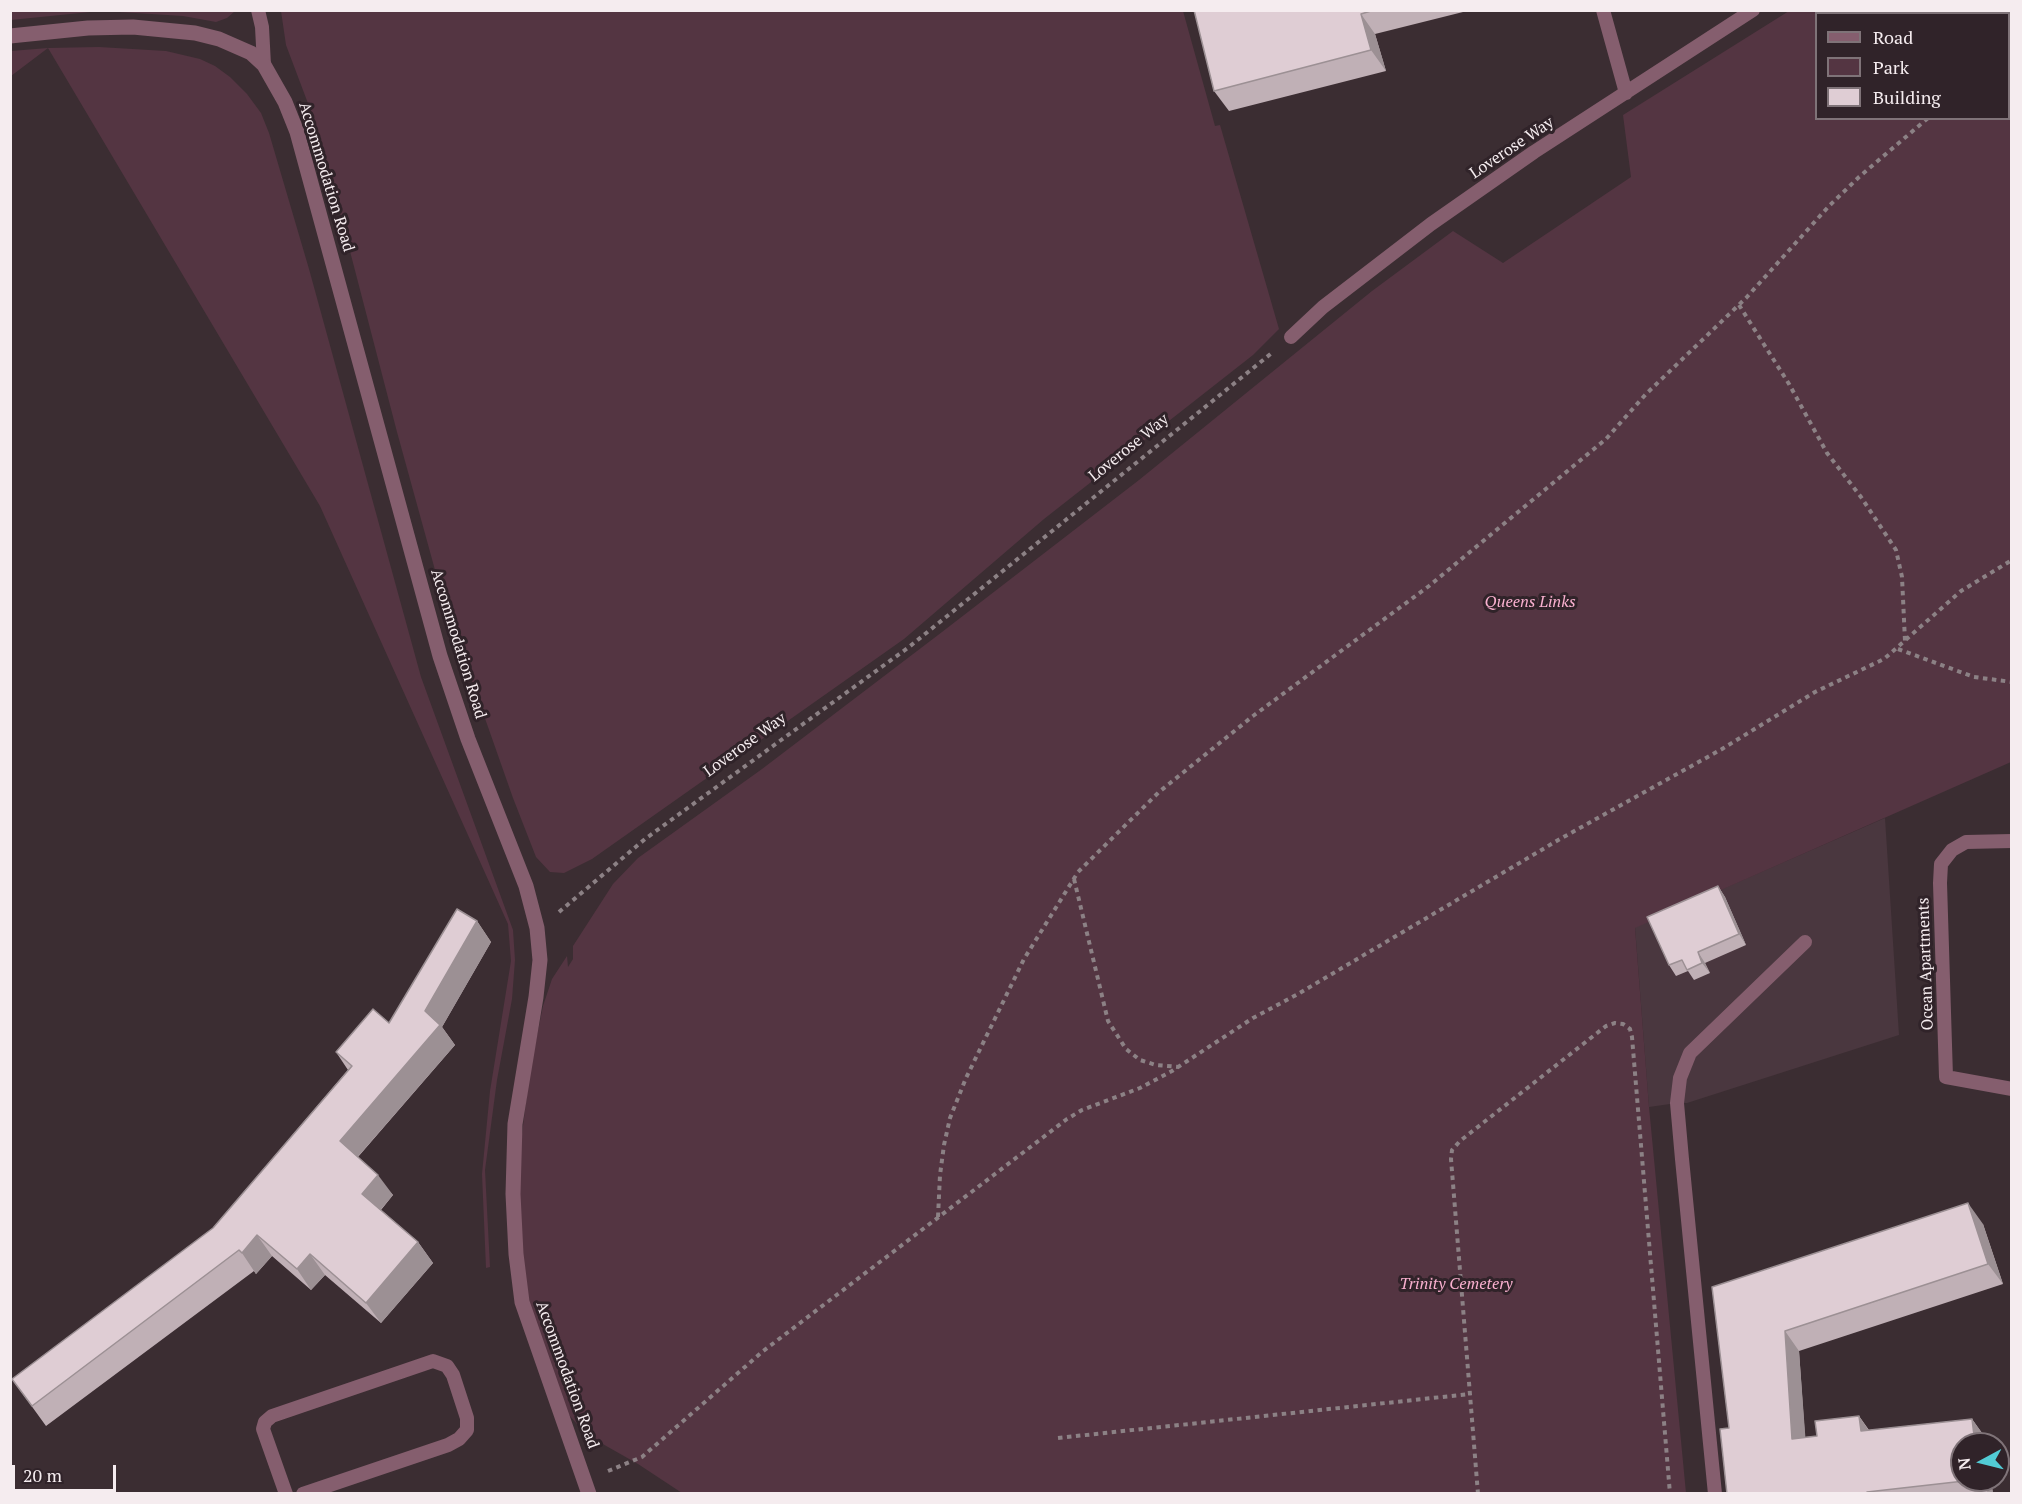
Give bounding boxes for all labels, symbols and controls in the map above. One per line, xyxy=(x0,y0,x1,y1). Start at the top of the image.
legend xyxy=(1815,12,2010,120)
text: Road xyxy=(1873,25,1913,49)
text: Park xyxy=(1873,55,1909,79)
text: Building xyxy=(1873,85,1941,109)
street label: Accommodation Road xyxy=(294,100,358,254)
street label: Loverose Way xyxy=(1466,113,1558,183)
street label: Loverose Way xyxy=(1085,410,1173,486)
street label: Accommodation Road xyxy=(426,567,490,721)
park label: Queens Links xyxy=(1484,592,1576,612)
street label: Loverose Way xyxy=(700,709,790,781)
street label: Ocean Apartments xyxy=(1914,897,1938,1031)
park label: Trinity Cemetery xyxy=(1399,1274,1513,1294)
street label: Accommodation Road xyxy=(531,1299,603,1451)
north arrow xyxy=(1950,1432,2010,1492)
scale bar xyxy=(15,1453,118,1491)
text: N xyxy=(1952,1457,1976,1471)
text: 20 m xyxy=(23,1463,62,1487)

